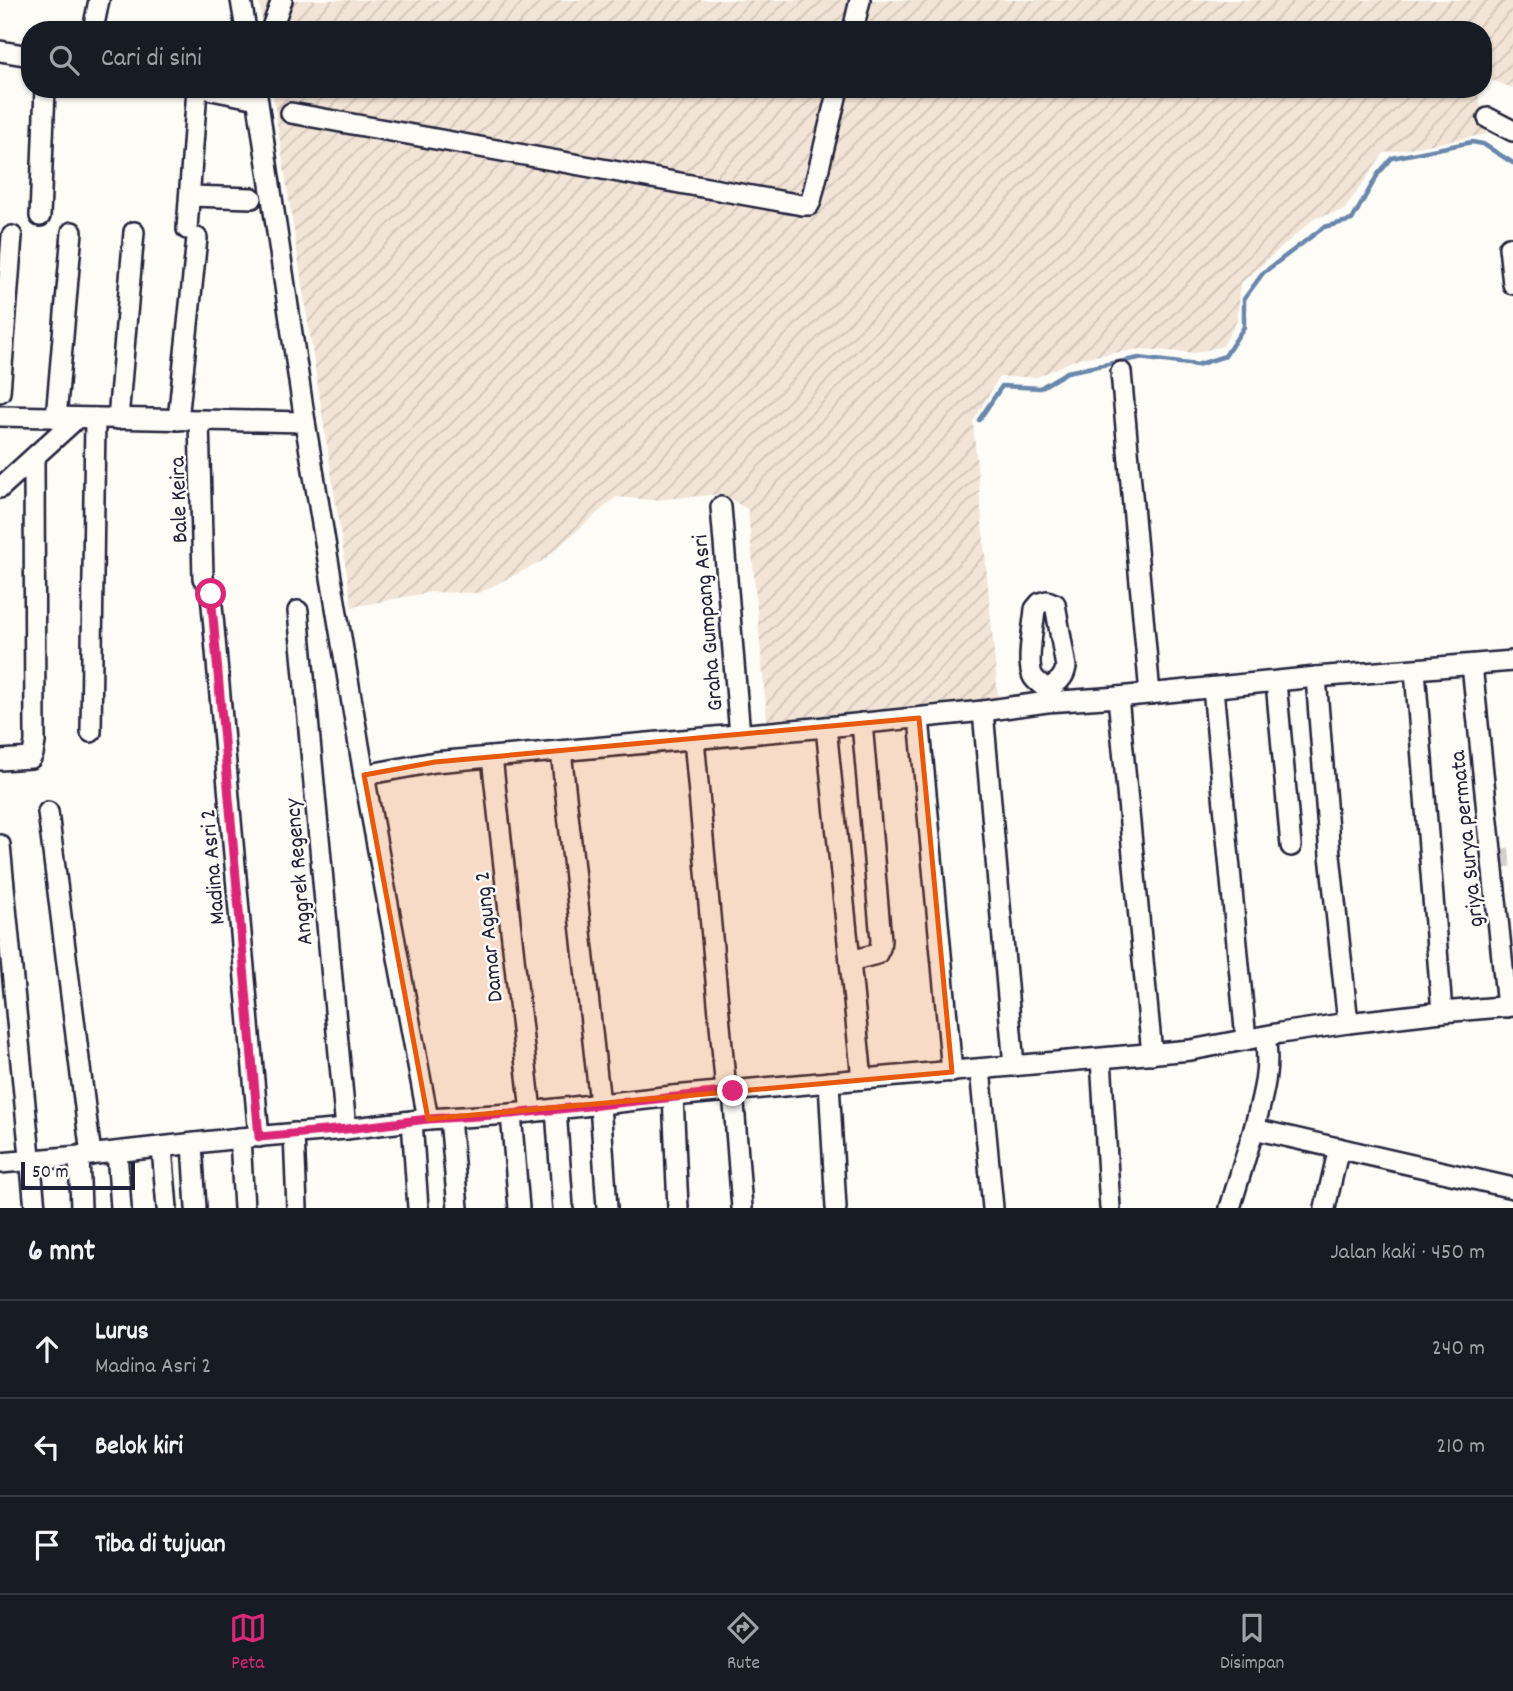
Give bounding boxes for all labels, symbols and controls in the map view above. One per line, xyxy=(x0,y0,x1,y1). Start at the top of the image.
search box xyxy=(21,21,1492,98)
icon: search xyxy=(45,41,83,79)
text: Cari di sini xyxy=(101,41,202,78)
street label: Bale Keira xyxy=(162,455,199,544)
street label: Graha Gumpang Asri xyxy=(685,533,734,712)
route start xyxy=(195,578,226,609)
street label: griya Surya permata xyxy=(1443,748,1494,929)
street label: Anggrek Regency xyxy=(278,796,323,947)
street label: Madina Asri 2 xyxy=(193,807,236,926)
street label: Damar Agung 2 xyxy=(467,869,514,1004)
route end xyxy=(717,1075,748,1106)
scale bar xyxy=(21,1159,135,1191)
text: 50 m xyxy=(32,1160,69,1187)
text: 6 mnt xyxy=(28,1232,95,1275)
text: Jalan kaki · 450 m xyxy=(1330,1237,1485,1270)
text: Lurus xyxy=(95,1314,149,1351)
icon: ahead xyxy=(28,1330,66,1368)
text: 240 m xyxy=(1432,1333,1485,1366)
text: Madina Asri 2 xyxy=(95,1351,211,1384)
icon: left xyxy=(28,1428,66,1466)
text: Belok kiri xyxy=(95,1429,183,1466)
text: 210 m xyxy=(1436,1431,1485,1464)
icon: arrive xyxy=(28,1526,66,1564)
text: Tiba di tujuan xyxy=(95,1527,226,1564)
tab: Peta xyxy=(229,1609,267,1678)
tab: Rute xyxy=(724,1609,762,1678)
tab: Disimpan xyxy=(1220,1609,1284,1678)

